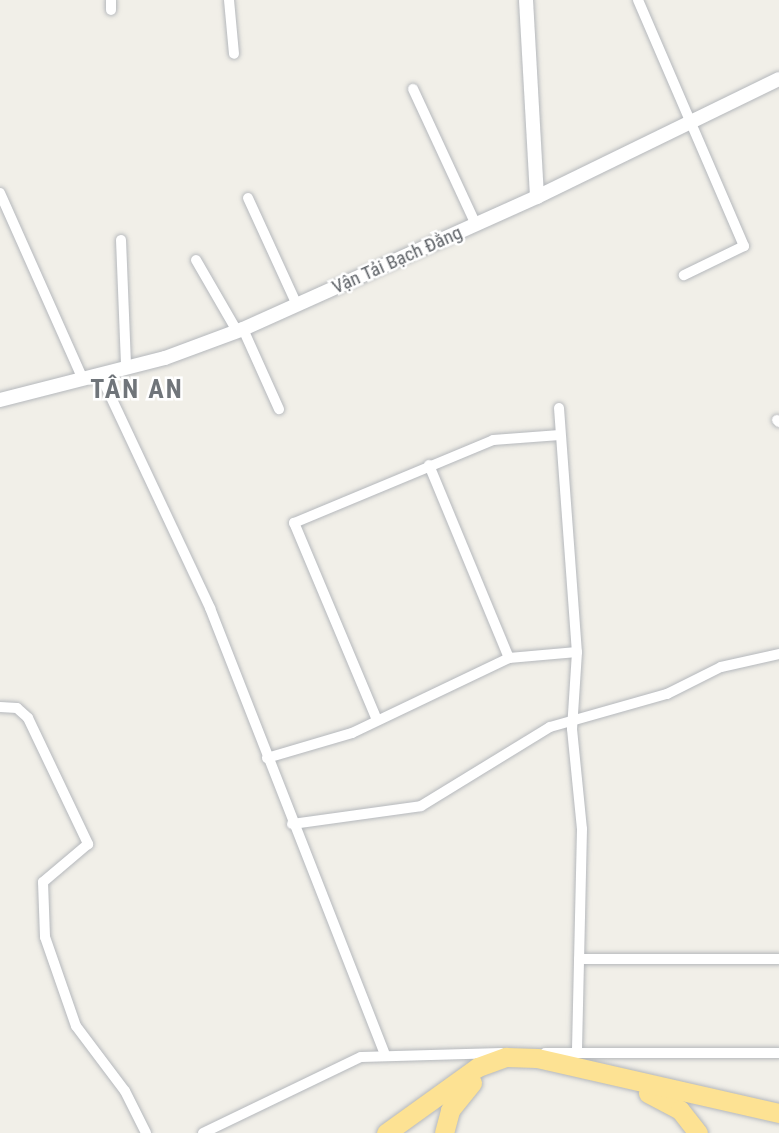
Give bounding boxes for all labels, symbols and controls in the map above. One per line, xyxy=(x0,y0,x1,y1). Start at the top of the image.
street label: Vận Tải Bạch Đằng xyxy=(328,221,466,299)
district label: TÂN AN xyxy=(91,374,183,406)

